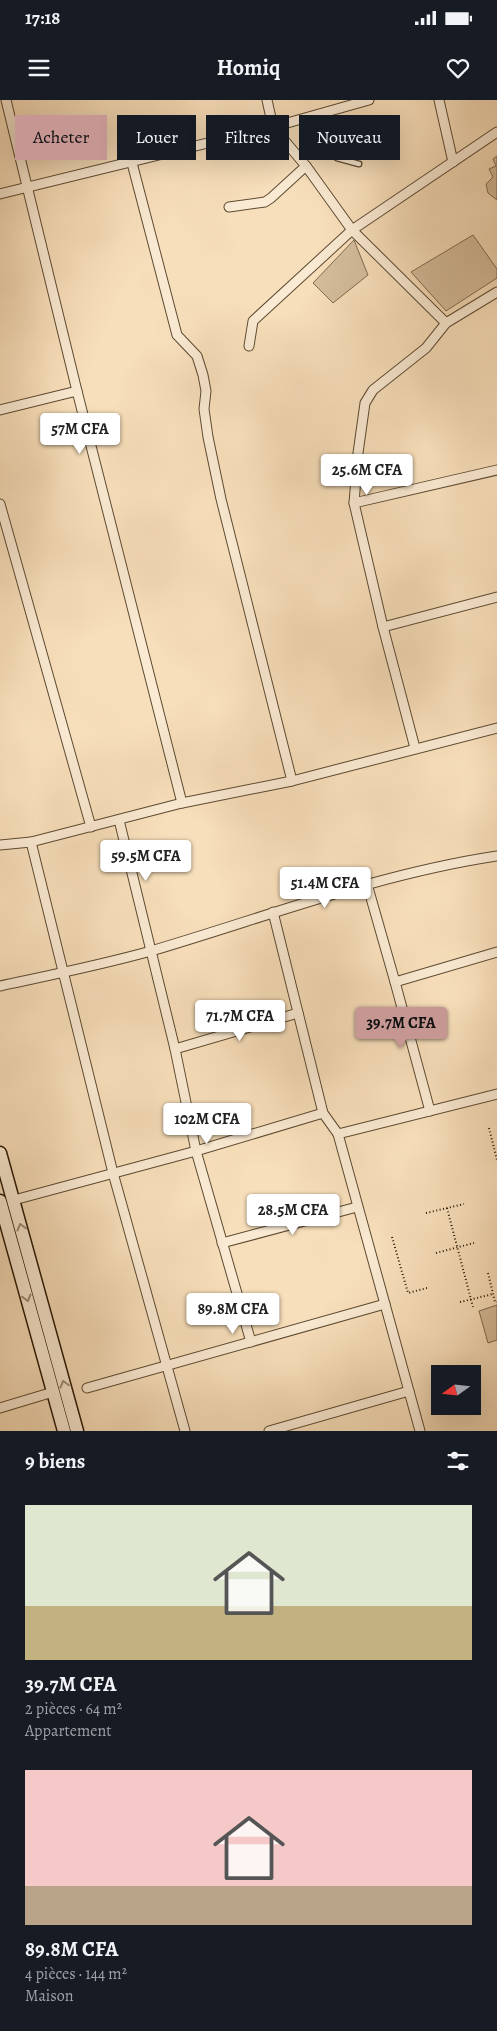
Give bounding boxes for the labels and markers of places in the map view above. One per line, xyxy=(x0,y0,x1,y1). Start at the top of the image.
pin: 57M CFA xyxy=(34,412,126,455)
pin: 25.6M CFA xyxy=(310,454,424,496)
pin: 59.5M CFA xyxy=(89,840,203,882)
pin: 51.4M CFA xyxy=(268,866,382,909)
pin: 71.7M CFA xyxy=(183,1000,297,1042)
pin: 39.7M CFA xyxy=(344,1006,458,1049)
pin: 102M CFA xyxy=(155,1102,259,1145)
pin: 28.5M CFA xyxy=(236,1194,350,1236)
pin: 89.8M CFA xyxy=(176,1292,290,1335)

